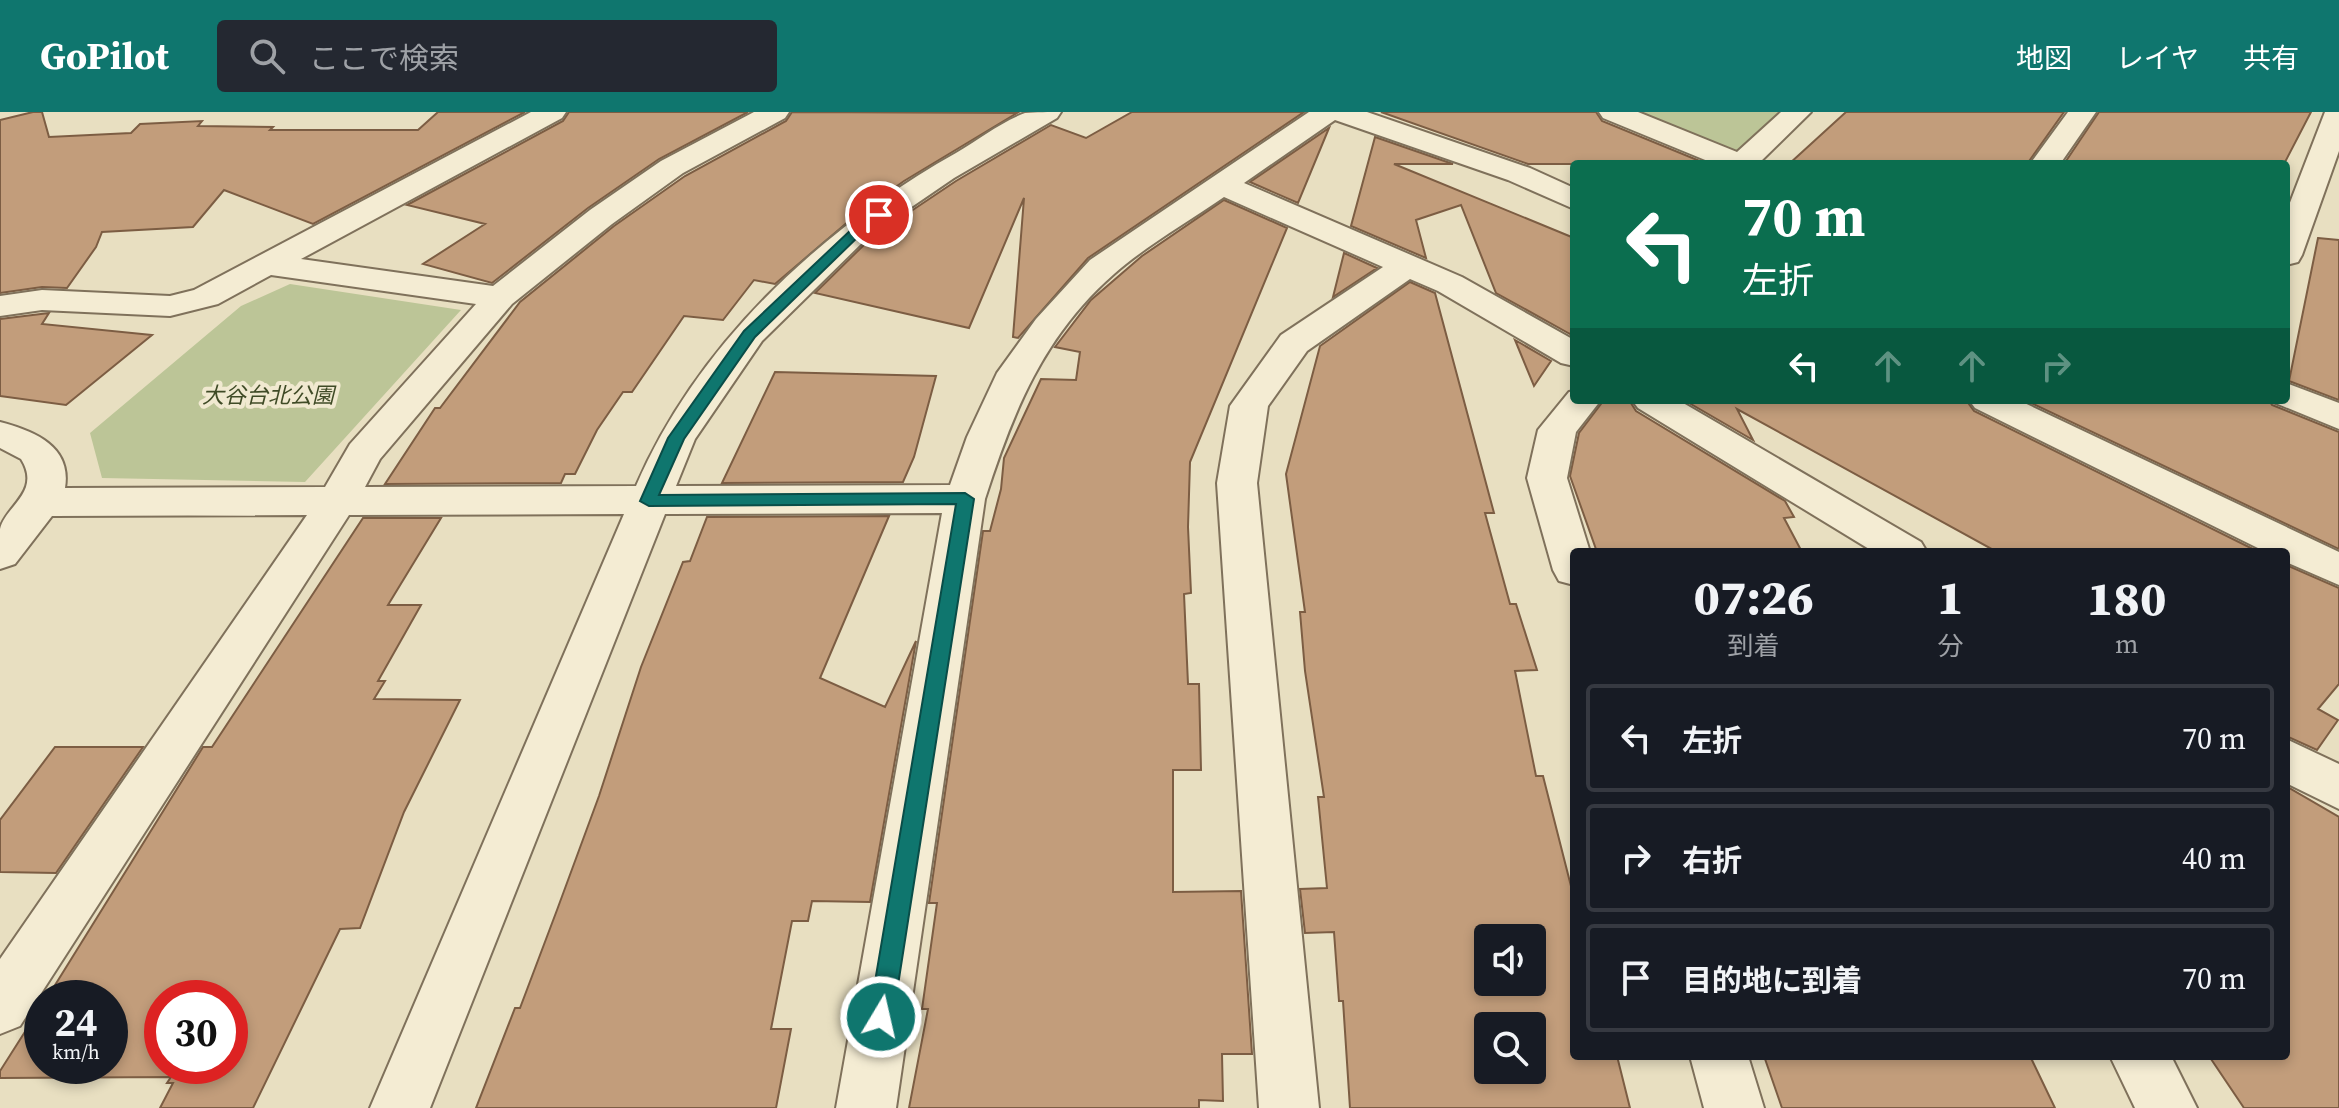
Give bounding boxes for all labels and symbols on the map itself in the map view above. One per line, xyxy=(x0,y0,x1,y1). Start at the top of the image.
pin xyxy=(845,181,913,249)
park label: 大谷台北公園 xyxy=(202,380,337,410)
position arrow xyxy=(839,975,923,1059)
speed limit sign: 30 xyxy=(144,980,248,1084)

